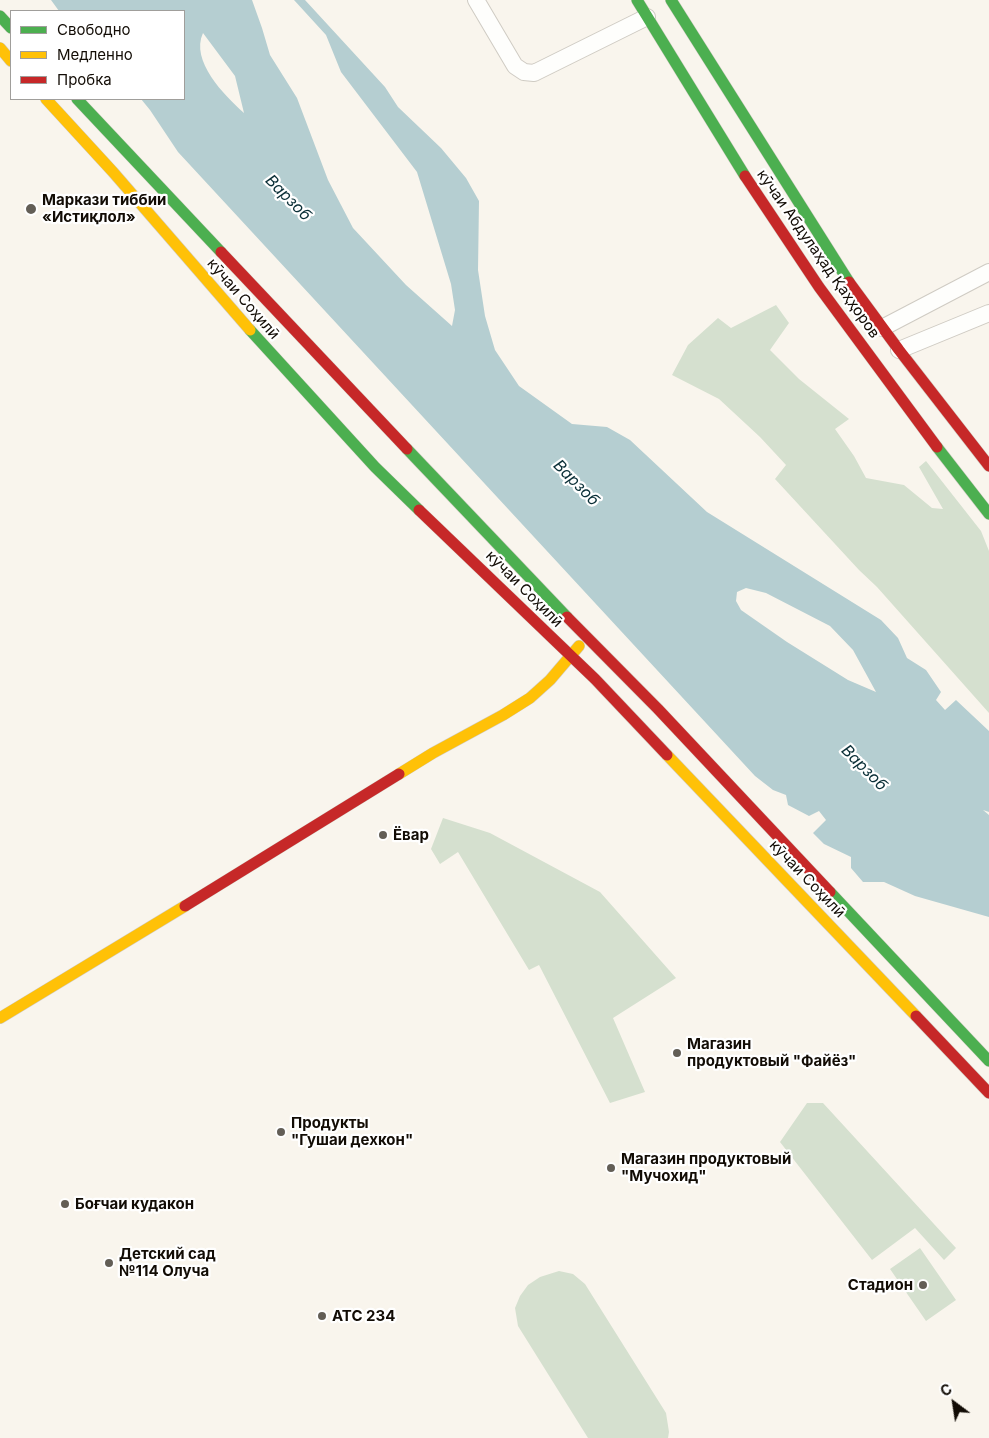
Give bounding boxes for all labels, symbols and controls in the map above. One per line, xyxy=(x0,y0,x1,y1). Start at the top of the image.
legend xyxy=(10,10,185,100)
text: Свободно xyxy=(57,20,131,39)
text: Медленно xyxy=(57,45,133,64)
text: Пробка xyxy=(57,70,112,89)
street label: кӯчаи Абдулаҳад Қаҳҳоров xyxy=(753,166,883,342)
water label: Варзоб xyxy=(261,171,315,225)
place label: Маркази тиббии «Истиқлол» xyxy=(42,191,166,226)
marker: Маркази тиббии «Истиқлол» xyxy=(24,202,38,216)
street label: кӯчаи Соҳилӣ xyxy=(203,255,283,343)
water label: Варзоб xyxy=(549,456,603,510)
street label: кӯчаи Соҳилӣ xyxy=(482,547,566,631)
water label: Варзоб xyxy=(837,741,891,795)
place label: Ёвар xyxy=(393,826,429,844)
marker: Ёвар xyxy=(377,829,389,841)
street label: кӯчаи Соҳилӣ xyxy=(765,836,849,922)
place label: Магазин продуктовый "Файёз" xyxy=(687,1035,856,1070)
marker: Магазин продуктовый "Файёз" xyxy=(671,1047,683,1059)
place label: Продукты "Гушаи дехкон" xyxy=(291,1114,413,1149)
marker: Продукты "Гушаи дехкон" xyxy=(275,1126,287,1138)
place label: Магазин продуктовый "Мучохид" xyxy=(621,1150,791,1185)
marker: Магазин продуктовый "Мучохид" xyxy=(605,1162,617,1174)
place label: Боғчаи кудакон xyxy=(75,1195,194,1213)
marker: Боғчаи кудакон xyxy=(59,1198,71,1210)
place label: Детский сад №114 Олуча xyxy=(119,1245,216,1280)
marker: Детский сад №114 Олуча xyxy=(103,1257,115,1269)
place label: Стадион xyxy=(848,1276,913,1294)
marker: Стадион xyxy=(917,1279,929,1291)
place label: АТС 234 xyxy=(332,1307,395,1325)
marker: АТС 234 xyxy=(316,1310,328,1322)
north arrow xyxy=(929,1378,979,1428)
text: С xyxy=(937,1380,955,1400)

